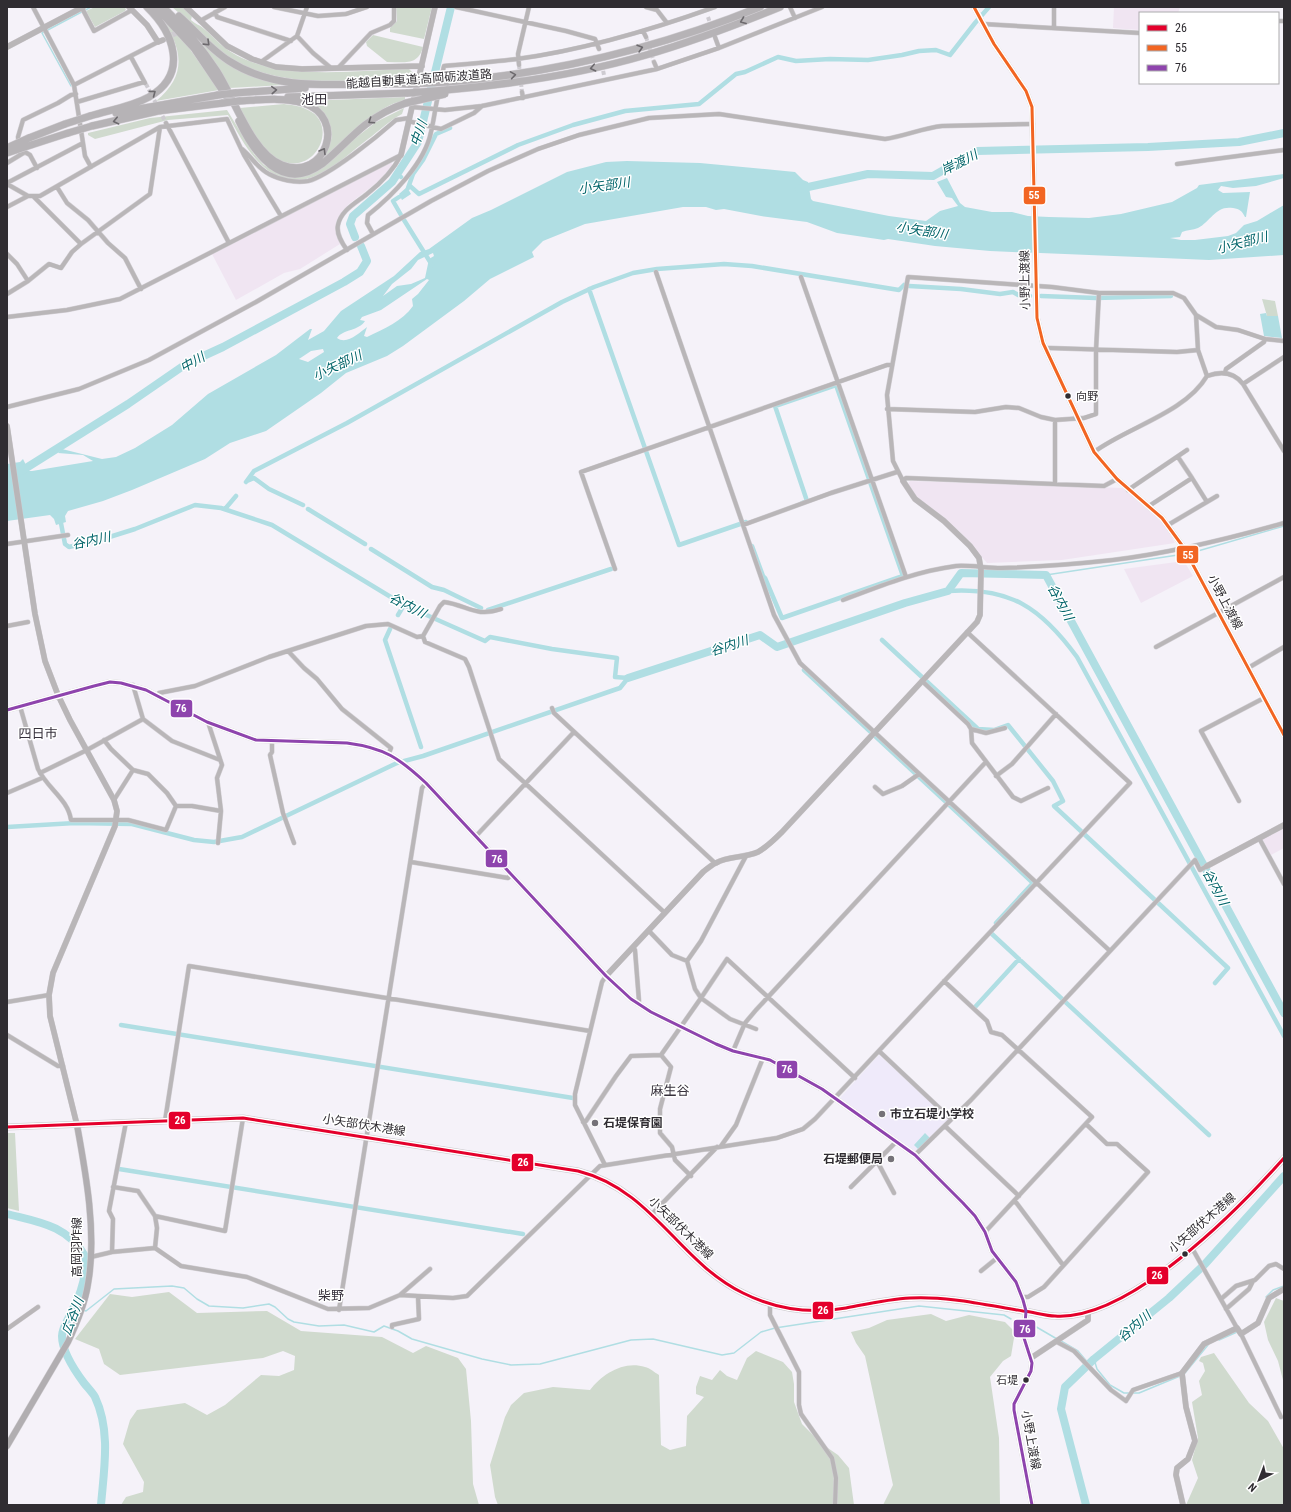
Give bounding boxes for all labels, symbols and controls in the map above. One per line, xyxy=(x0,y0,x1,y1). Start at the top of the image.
legend xyxy=(1139,12,1279,84)
one-way arrow xyxy=(740,17,747,25)
text: 26 xyxy=(1175,21,1187,35)
one-way arrow xyxy=(202,38,210,46)
text: 55 xyxy=(1175,41,1187,55)
one-way arrow xyxy=(637,44,644,53)
text: 76 xyxy=(1175,61,1187,75)
one-way arrow xyxy=(589,64,596,72)
street label: 能越自動車道;高岡砺波道路 xyxy=(345,67,493,91)
one-way arrow xyxy=(510,71,516,80)
one-way arrow xyxy=(271,85,277,94)
one-way arrow xyxy=(148,91,155,98)
district label: 池田 xyxy=(301,92,327,107)
one-way arrow xyxy=(112,116,119,124)
one-way arrow xyxy=(369,116,376,123)
water label: 中川 xyxy=(407,117,430,148)
water label: 岸渡川 xyxy=(938,146,982,178)
one-way arrow xyxy=(319,148,326,155)
water label: 小矢部川 xyxy=(577,174,633,197)
line badge: 55 xyxy=(1023,186,1046,205)
text: 55 xyxy=(1028,189,1040,202)
water label: 小矢部川 xyxy=(895,219,951,242)
water label: 小矢部川 xyxy=(1215,228,1271,256)
street label: 小野上渡線 xyxy=(1017,250,1033,310)
water label: 小矢部川 xyxy=(310,347,366,383)
water label: 中川 xyxy=(177,348,209,375)
place label: 向野 xyxy=(1076,390,1098,403)
marker: 向野 xyxy=(1063,391,1073,401)
water label: 谷内川 xyxy=(70,529,114,552)
line badge: 55 xyxy=(1176,545,1199,564)
text: 55 xyxy=(1182,549,1194,562)
street label: 小野上渡線 xyxy=(1205,572,1245,632)
water label: 谷内川 xyxy=(1045,581,1077,625)
water label: 谷内川 xyxy=(387,590,430,622)
water label: 谷内川 xyxy=(708,632,752,659)
line badge: 76 xyxy=(170,699,193,718)
text: 76 xyxy=(175,702,187,715)
district label: 四日市 xyxy=(18,726,58,741)
line badge: 76 xyxy=(485,849,508,868)
text: 76 xyxy=(491,853,503,866)
water label: 谷内川 xyxy=(1200,866,1232,910)
line badge: 76 xyxy=(776,1060,798,1079)
text: 76 xyxy=(781,1063,793,1076)
district label: 麻生谷 xyxy=(650,1083,690,1098)
place label: 市立石堤小学校 xyxy=(890,1107,974,1121)
marker: 市立石堤小学校 xyxy=(877,1109,887,1119)
line badge: 26 xyxy=(168,1111,191,1130)
street label: 小矢部伏木港線 xyxy=(321,1112,407,1138)
text: 26 xyxy=(174,1114,186,1127)
place label: 石堤保育園 xyxy=(603,1116,663,1130)
marker: 石堤保育園 xyxy=(590,1118,600,1128)
place label: 石堤郵便局 xyxy=(823,1152,883,1166)
line badge: 26 xyxy=(511,1153,534,1172)
marker: 石堤郵便局 xyxy=(886,1154,896,1164)
text: 26 xyxy=(517,1156,529,1169)
street label: 小矢部伏木港線 xyxy=(1166,1190,1238,1256)
street label: 小矢部伏木港線 xyxy=(646,1194,716,1262)
street label: 高岡羽咋線 xyxy=(70,1217,84,1277)
unlabelled marker xyxy=(1180,1249,1190,1259)
line badge: 26 xyxy=(1146,1266,1169,1285)
text: 26 xyxy=(1151,1269,1163,1282)
district label: 柴野 xyxy=(318,1288,344,1303)
water label: 広谷川 xyxy=(58,1293,87,1337)
line badge: 26 xyxy=(812,1301,834,1320)
text: 26 xyxy=(817,1304,829,1317)
water label: 谷内川 xyxy=(1115,1307,1155,1345)
line badge: 76 xyxy=(1013,1319,1036,1338)
text: 76 xyxy=(1019,1323,1031,1336)
place label: 石堤 xyxy=(996,1374,1018,1387)
marker: 石堤 xyxy=(1021,1375,1031,1385)
street label: 小野上渡線 xyxy=(1019,1409,1043,1471)
north arrow xyxy=(1239,1460,1279,1500)
text: N xyxy=(1246,1480,1260,1494)

